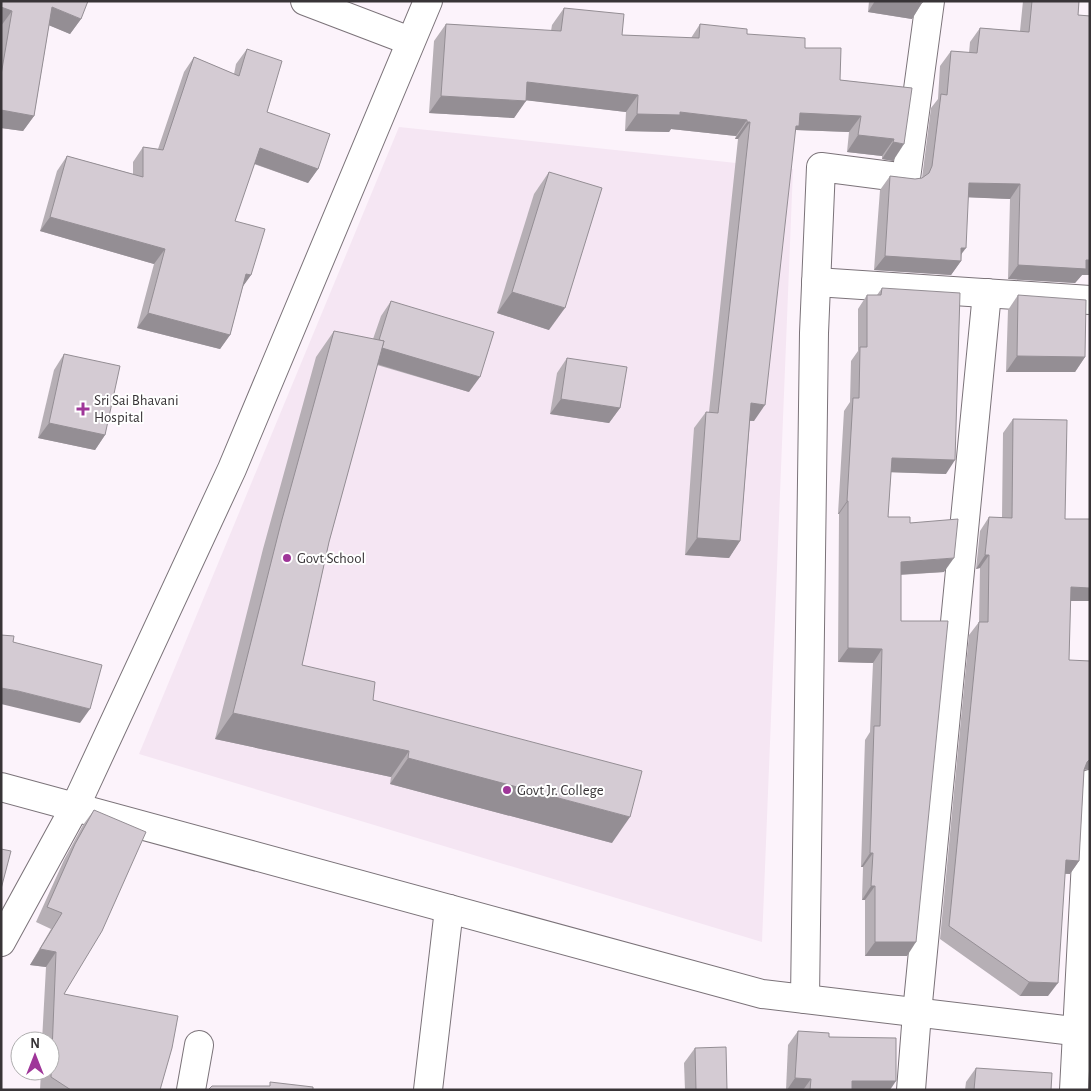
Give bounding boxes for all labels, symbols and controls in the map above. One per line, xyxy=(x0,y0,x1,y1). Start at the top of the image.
place label: Sri Sai Bhavani Hospital xyxy=(94,393,179,425)
marker: Sri Sai Bhavani Hospital xyxy=(76,402,90,416)
place label: Govt School xyxy=(297,551,365,566)
marker: Govt School xyxy=(281,552,293,564)
place label: Govt Jr. College xyxy=(517,783,604,798)
marker: Govt Jr. College xyxy=(501,784,513,796)
north arrow xyxy=(10,1031,60,1081)
text: N xyxy=(30,1037,40,1051)

